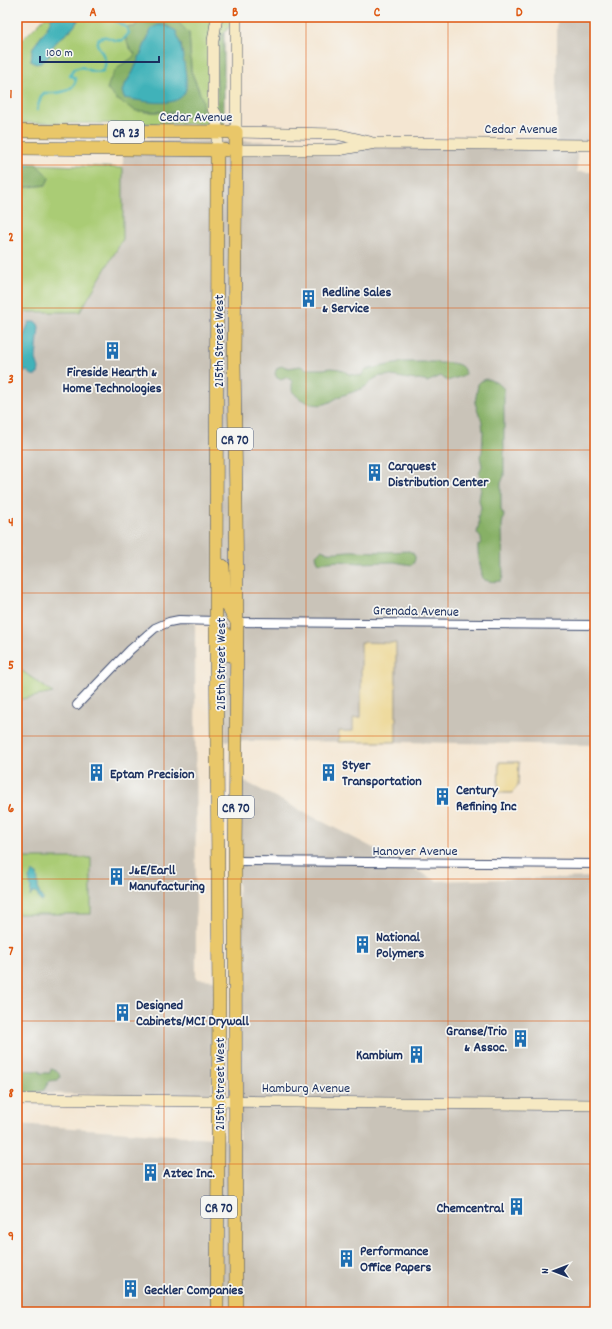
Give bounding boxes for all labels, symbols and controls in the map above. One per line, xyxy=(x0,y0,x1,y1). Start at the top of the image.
text: A xyxy=(89,4,97,23)
text: B xyxy=(232,4,238,23)
text: C xyxy=(374,4,381,23)
text: D xyxy=(516,4,523,23)
scale bar xyxy=(40,38,159,64)
text: 100 m xyxy=(46,45,73,62)
text: 1 xyxy=(10,86,13,105)
street label: Cedar Avenue xyxy=(160,108,232,128)
street label: Cedar Avenue xyxy=(485,120,557,140)
road number: CR 23 xyxy=(108,121,144,143)
text: 2 xyxy=(8,229,14,248)
place label: Redline Sales & Service xyxy=(322,283,392,319)
building icon: Redline Sales & Service xyxy=(299,289,319,309)
street label: 215th Street West xyxy=(210,295,230,387)
building icon: Fireside Hearth & Home Technologies xyxy=(102,341,122,361)
place label: Fireside Hearth & Home Technologies xyxy=(62,363,162,399)
text: 3 xyxy=(8,371,14,390)
road number: CR 70 xyxy=(217,428,253,450)
place label: Carquest Distribution Center xyxy=(388,457,489,493)
building icon: Carquest Distribution Center xyxy=(365,463,385,483)
text: 4 xyxy=(8,514,14,533)
street label: Grenada Avenue xyxy=(373,601,459,623)
street label: 215th Street West xyxy=(212,618,232,710)
text: 5 xyxy=(8,657,14,676)
place label: Styer Transportation xyxy=(342,756,422,792)
building icon: Styer Transportation xyxy=(319,762,339,782)
building icon: Eptam Precision xyxy=(87,763,107,783)
place label: Eptam Precision xyxy=(110,765,195,785)
place label: Century Refining Inc xyxy=(456,781,517,817)
building icon: Century Refining Inc xyxy=(433,787,453,807)
road number: CR 70 xyxy=(218,796,254,818)
text: 6 xyxy=(8,800,15,819)
street label: Hanover Avenue xyxy=(372,842,458,862)
place label: J&E/Earll Manufacturing xyxy=(129,861,205,897)
building icon: J&E/Earll Manufacturing xyxy=(106,867,126,887)
place label: National Polymers xyxy=(376,928,425,964)
building icon: National Polymers xyxy=(353,934,373,954)
text: 7 xyxy=(9,943,14,962)
place label: Designed Cabinets/MCI Drywall xyxy=(136,996,249,1032)
building icon: Designed Cabinets/MCI Drywall xyxy=(113,1002,133,1022)
place label: Granse/Trio & Assoc. xyxy=(446,1022,507,1058)
building icon: Granse/Trio & Assoc. xyxy=(510,1028,530,1048)
street label: 215th Street West xyxy=(211,1038,231,1130)
building icon: Kambium xyxy=(406,1044,426,1064)
place label: Kambium xyxy=(356,1046,403,1066)
street label: Hamburg Avenue xyxy=(262,1079,350,1099)
text: 8 xyxy=(8,1085,14,1104)
building icon: Aztec Inc. xyxy=(140,1162,160,1182)
place label: Aztec Inc. xyxy=(163,1164,215,1184)
road number: CR 70 xyxy=(201,1196,237,1218)
building icon: Chemcentral xyxy=(507,1197,527,1217)
place label: Chemcentral xyxy=(436,1199,505,1219)
text: 9 xyxy=(8,1228,14,1247)
place label: Performance Office Papers xyxy=(360,1242,431,1278)
building icon: Performance Office Papers xyxy=(337,1248,357,1268)
north arrow xyxy=(534,1251,574,1291)
text: N xyxy=(538,1268,554,1274)
building icon: Geckler Companies xyxy=(121,1279,141,1299)
place label: Geckler Companies xyxy=(144,1281,243,1301)

